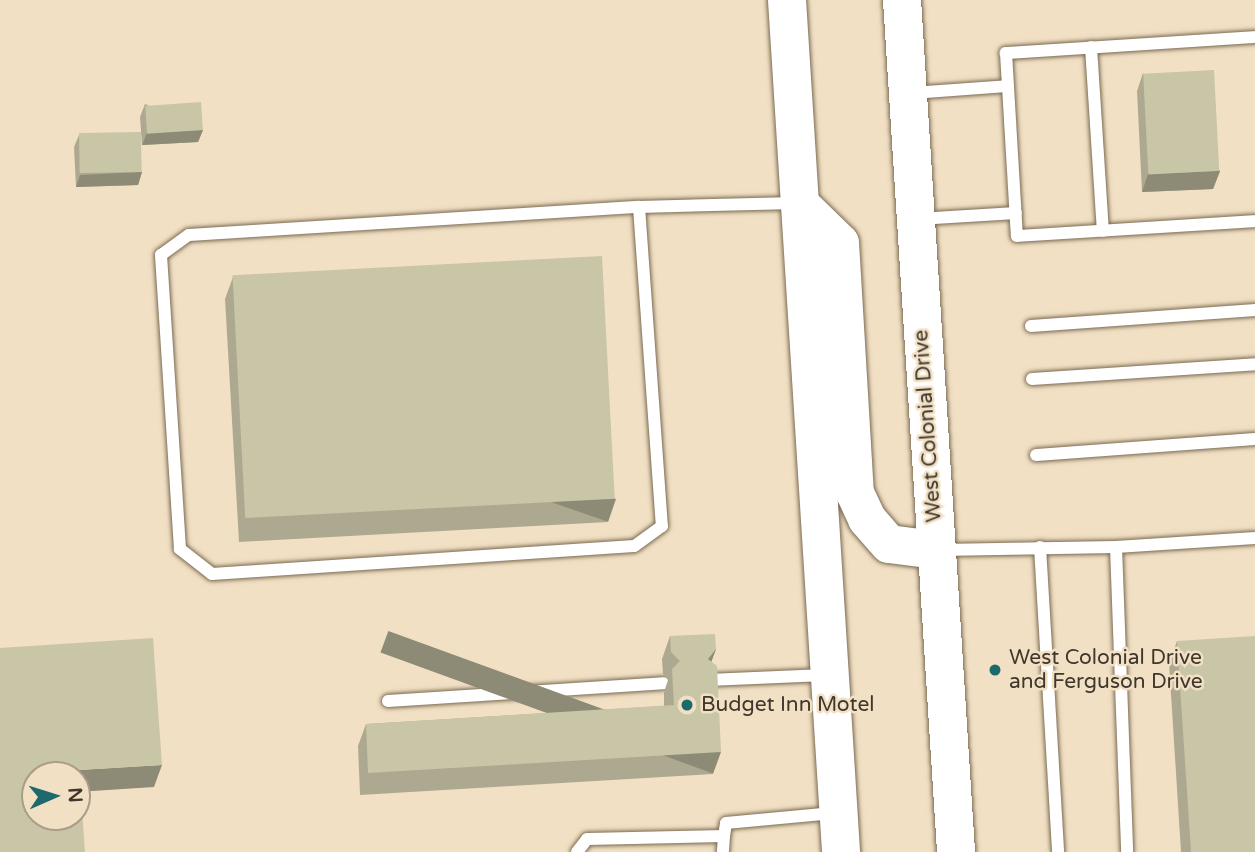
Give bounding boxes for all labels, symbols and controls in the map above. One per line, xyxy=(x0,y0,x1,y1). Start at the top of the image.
street label: West Colonial Drive xyxy=(909,329,947,523)
place label: West Colonial Drive and Ferguson Drive xyxy=(1009,645,1203,695)
marker: West Colonial Drive and Ferguson Drive xyxy=(987,662,1003,678)
place label: Budget Inn Motel xyxy=(701,692,875,718)
marker: Budget Inn Motel xyxy=(679,697,695,713)
north arrow xyxy=(21,761,91,831)
text: N xyxy=(64,787,86,803)

